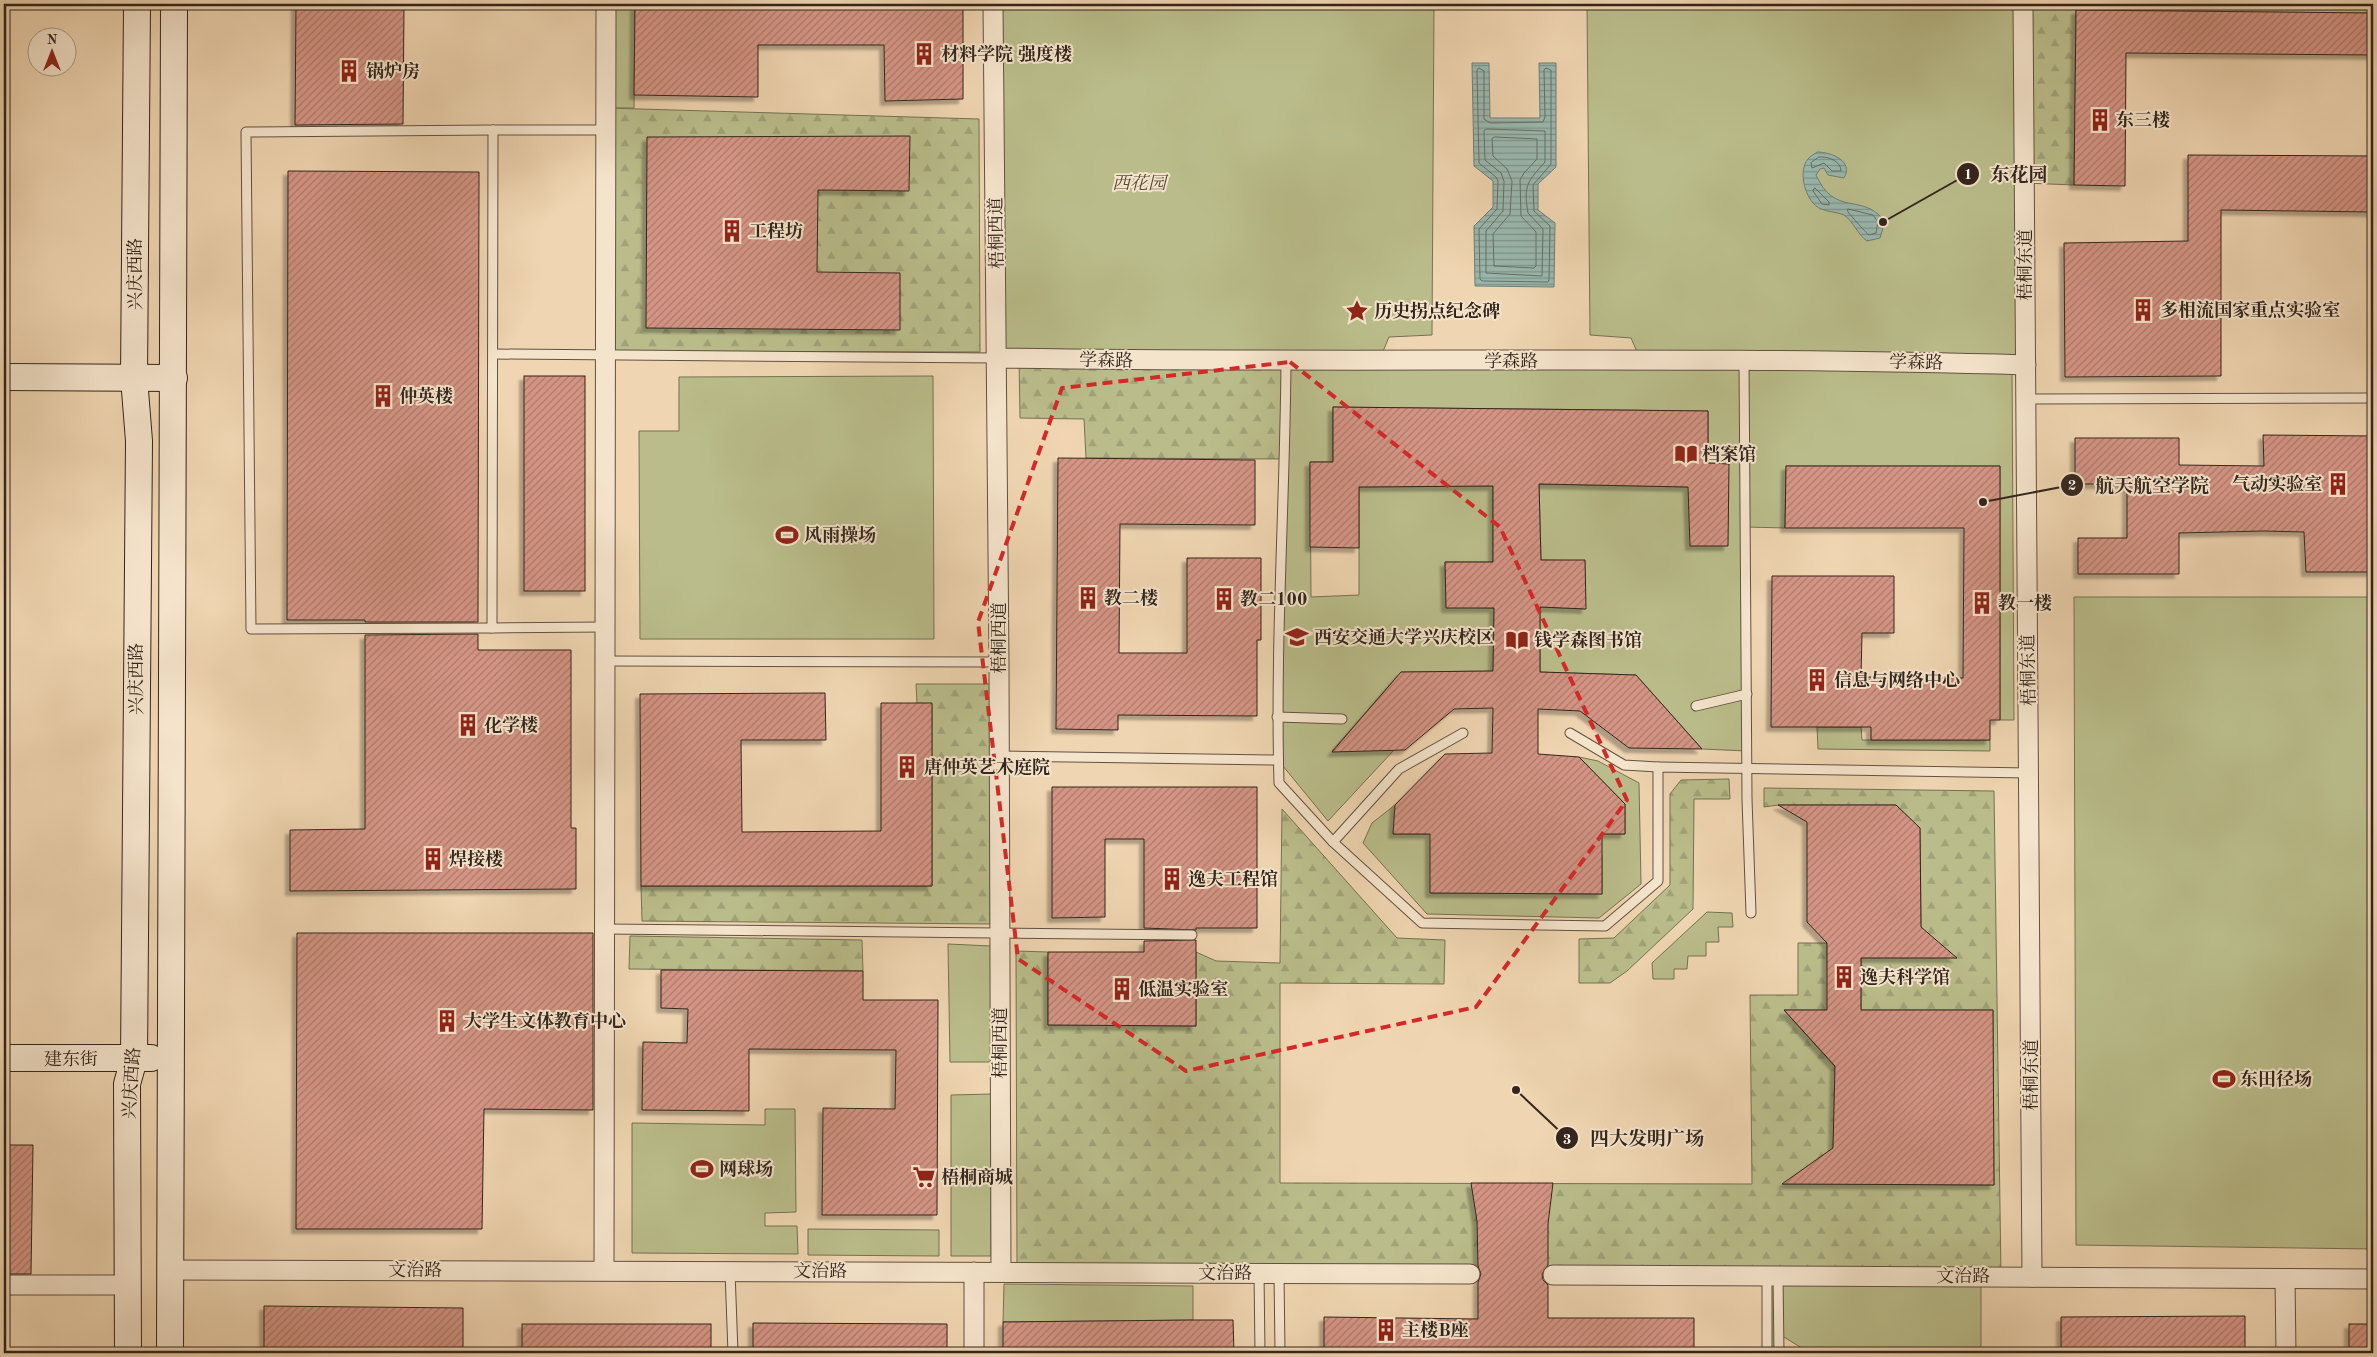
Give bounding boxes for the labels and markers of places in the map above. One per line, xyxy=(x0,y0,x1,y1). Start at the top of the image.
building icon: 材料学院 强度楼 xyxy=(911,41,937,67)
place label: 材料学院 强度楼 xyxy=(941,44,1072,64)
building icon: 锅炉房 xyxy=(336,58,362,84)
place label: 锅炉房 xyxy=(366,61,420,81)
building icon: 东三楼 xyxy=(2087,107,2113,133)
place label: 东三楼 xyxy=(2116,110,2170,130)
callout: 东花园 xyxy=(1956,157,2058,191)
building icon: 工程坊 xyxy=(719,218,745,244)
place label: 工程坊 xyxy=(749,221,803,241)
building icon: 多相流国家重点实验室 xyxy=(2130,297,2156,323)
place icon: 历史拐点纪念碑 xyxy=(1344,298,1370,324)
place label: 多相流国家重点实验室 xyxy=(2160,300,2340,320)
place label: 历史拐点纪念碑 xyxy=(1374,301,1500,321)
building icon: 仲英楼 xyxy=(370,383,396,409)
place label: 仲英楼 xyxy=(399,386,453,406)
library icon: 档案馆 xyxy=(1673,441,1699,467)
place label: 档案馆 xyxy=(1702,444,1756,464)
callout: 航天航空学院 xyxy=(2060,468,2219,502)
building icon: 气动实验室 xyxy=(2325,471,2351,497)
place label: 气动实验室 xyxy=(2232,474,2322,494)
sports icon: 风雨操场 xyxy=(774,522,800,548)
place label: 风雨操场 xyxy=(804,525,876,545)
building icon: 教二楼 xyxy=(1075,585,1101,611)
building icon: 教二100 xyxy=(1211,586,1237,612)
place label: 教二楼 xyxy=(1104,588,1158,608)
place label: 教二100 xyxy=(1240,589,1307,609)
building icon: 教一楼 xyxy=(1969,590,1995,616)
place label: 教一楼 xyxy=(1998,593,2052,613)
school or university icon: 西安交通大学兴庆校区 xyxy=(1284,624,1310,650)
place label: 西安交通大学兴庆校区 xyxy=(1314,627,1494,647)
library icon: 钱学森图书馆 xyxy=(1504,627,1530,653)
place label: 钱学森图书馆 xyxy=(1534,630,1642,650)
building icon: 信息与网络中心 xyxy=(1804,667,1830,693)
place label: 信息与网络中心 xyxy=(1834,670,1960,690)
building icon: 化学楼 xyxy=(455,712,481,738)
place label: 化学楼 xyxy=(484,715,538,735)
building icon: 唐仲英艺术庭院 xyxy=(894,754,920,780)
place label: 唐仲英艺术庭院 xyxy=(924,757,1050,777)
building icon: 焊接楼 xyxy=(420,846,446,872)
place label: 焊接楼 xyxy=(449,849,503,869)
building icon: 逸夫工程馆 xyxy=(1159,866,1185,892)
place label: 逸夫工程馆 xyxy=(1188,869,1278,889)
building icon: 逸夫科学馆 xyxy=(1831,964,1857,990)
place label: 逸夫科学馆 xyxy=(1860,967,1950,987)
building icon: 低温实验室 xyxy=(1109,976,1135,1002)
place label: 低温实验室 xyxy=(1138,979,1228,999)
building icon: 大学生文体教育中心 xyxy=(434,1008,460,1034)
place label: 大学生文体教育中心 xyxy=(464,1011,626,1031)
sports icon: 东田径场 xyxy=(2211,1066,2237,1092)
place label: 东田径场 xyxy=(2240,1069,2312,1089)
callout: 四大发明广场 xyxy=(1555,1121,1714,1155)
sports icon: 网球场 xyxy=(689,1156,715,1182)
place label: 网球场 xyxy=(719,1159,773,1179)
supermarket icon: 梧桐商城 xyxy=(911,1164,937,1190)
place label: 梧桐商城 xyxy=(941,1167,1013,1187)
building icon: 主楼B座 xyxy=(1373,1317,1399,1343)
place label: 主楼B座 xyxy=(1402,1320,1469,1340)

